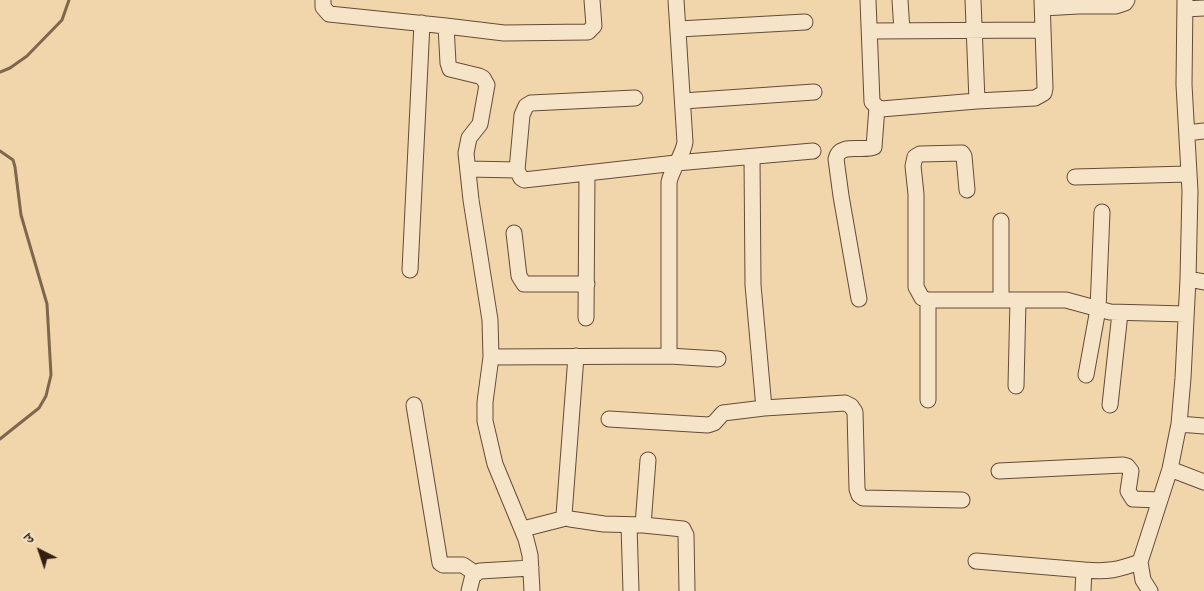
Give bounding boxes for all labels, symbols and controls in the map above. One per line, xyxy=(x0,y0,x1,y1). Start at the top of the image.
north arrow xyxy=(15,526,65,576)
text: उ xyxy=(21,530,39,549)

